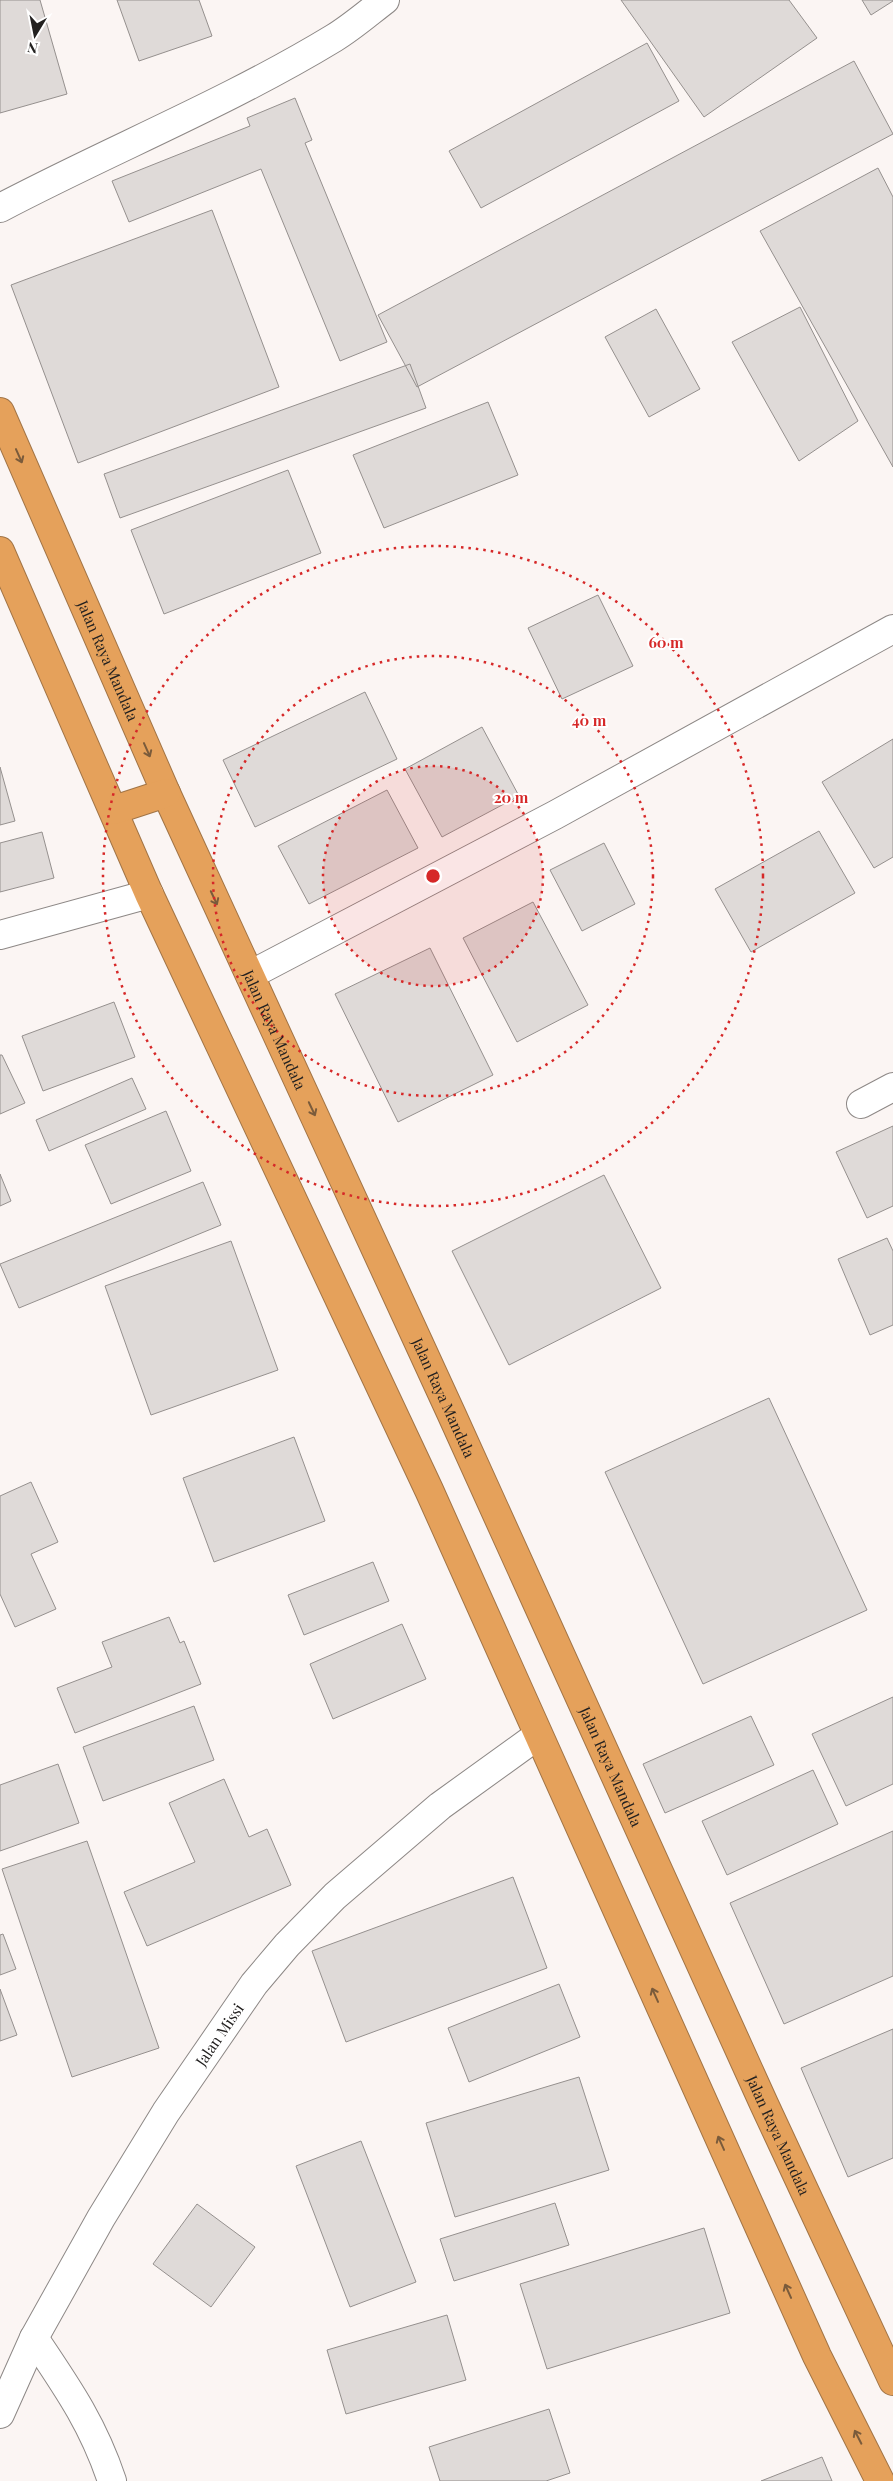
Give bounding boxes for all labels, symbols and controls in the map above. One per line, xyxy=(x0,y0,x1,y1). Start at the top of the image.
north arrow xyxy=(10,10,60,60)
text: N xyxy=(26,38,39,59)
one-way arrow xyxy=(15,448,25,463)
street label: Jalan Raya Mandala xyxy=(73,596,144,724)
text: 60 m xyxy=(648,632,684,652)
text: 40 m xyxy=(572,710,607,730)
one-way arrow xyxy=(143,742,153,757)
text: 20 m xyxy=(494,787,529,807)
centre of rings xyxy=(424,867,442,885)
one-way arrow xyxy=(210,890,220,905)
street label: Jalan Raya Mandala xyxy=(238,966,311,1093)
one-way arrow xyxy=(307,1101,317,1116)
street label: Jalan Raya Mandala xyxy=(407,1334,480,1461)
street label: Jalan Raya Mandala xyxy=(575,1702,647,1830)
one-way arrow xyxy=(649,1987,659,2002)
street label: Jalan Missi xyxy=(190,1999,248,2071)
street label: Jalan Raya Mandala xyxy=(742,2071,815,2199)
one-way arrow xyxy=(716,2136,726,2151)
one-way arrow xyxy=(782,2284,792,2299)
one-way arrow xyxy=(853,2430,863,2445)

